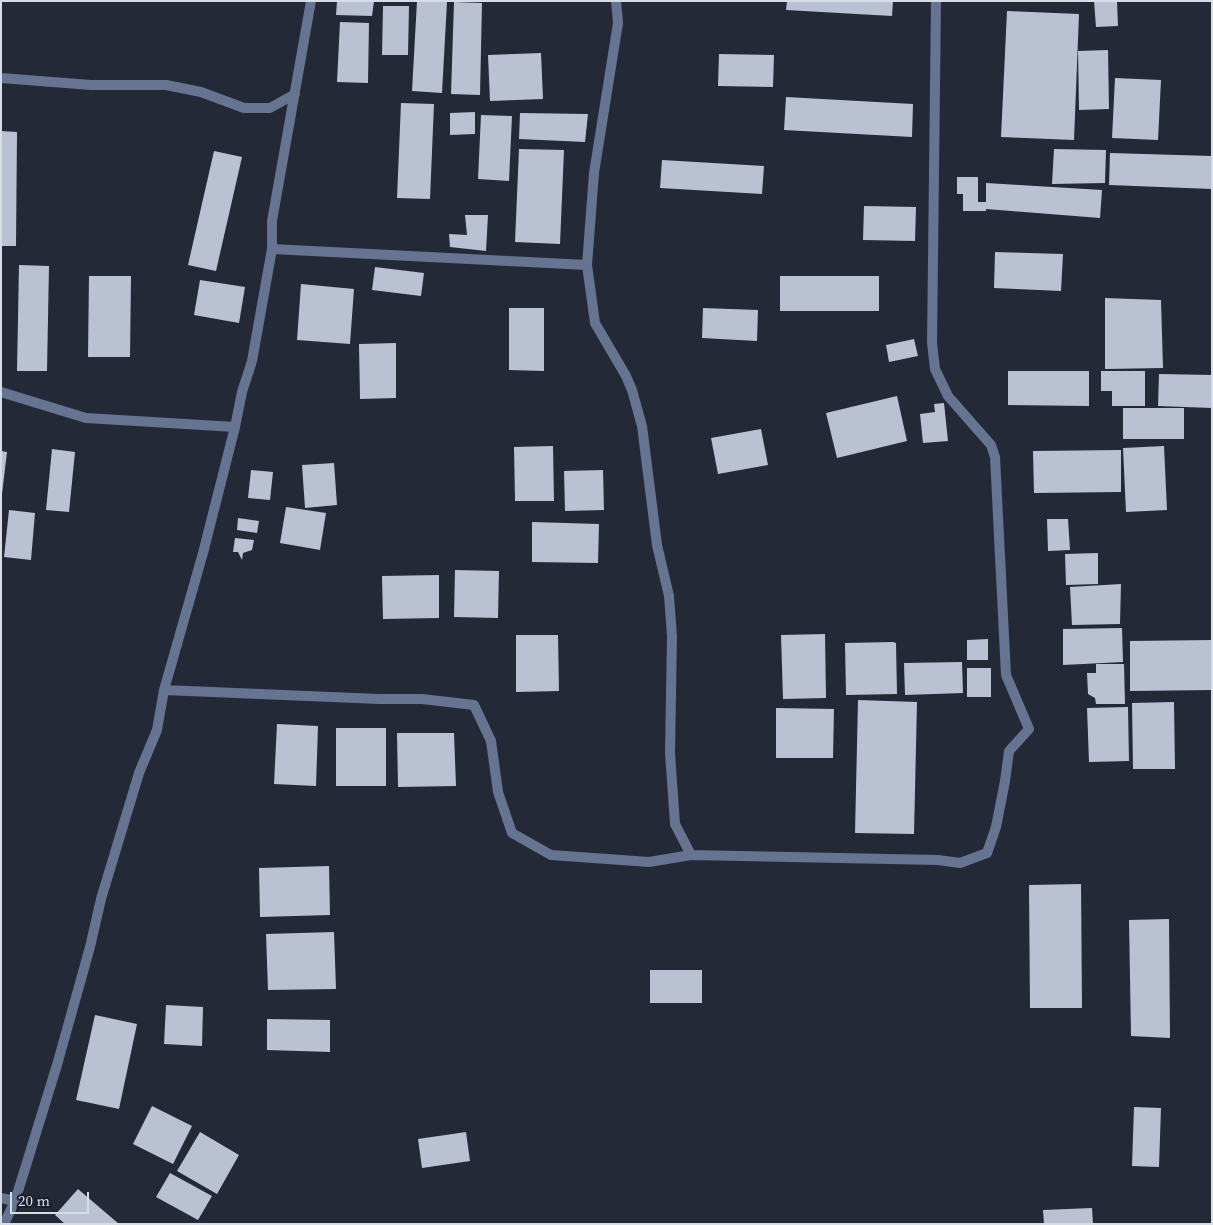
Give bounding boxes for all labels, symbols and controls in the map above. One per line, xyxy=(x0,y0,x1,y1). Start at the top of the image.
scale bar xyxy=(12,1182,91,1214)
text: 20 m xyxy=(18,1190,50,1211)

